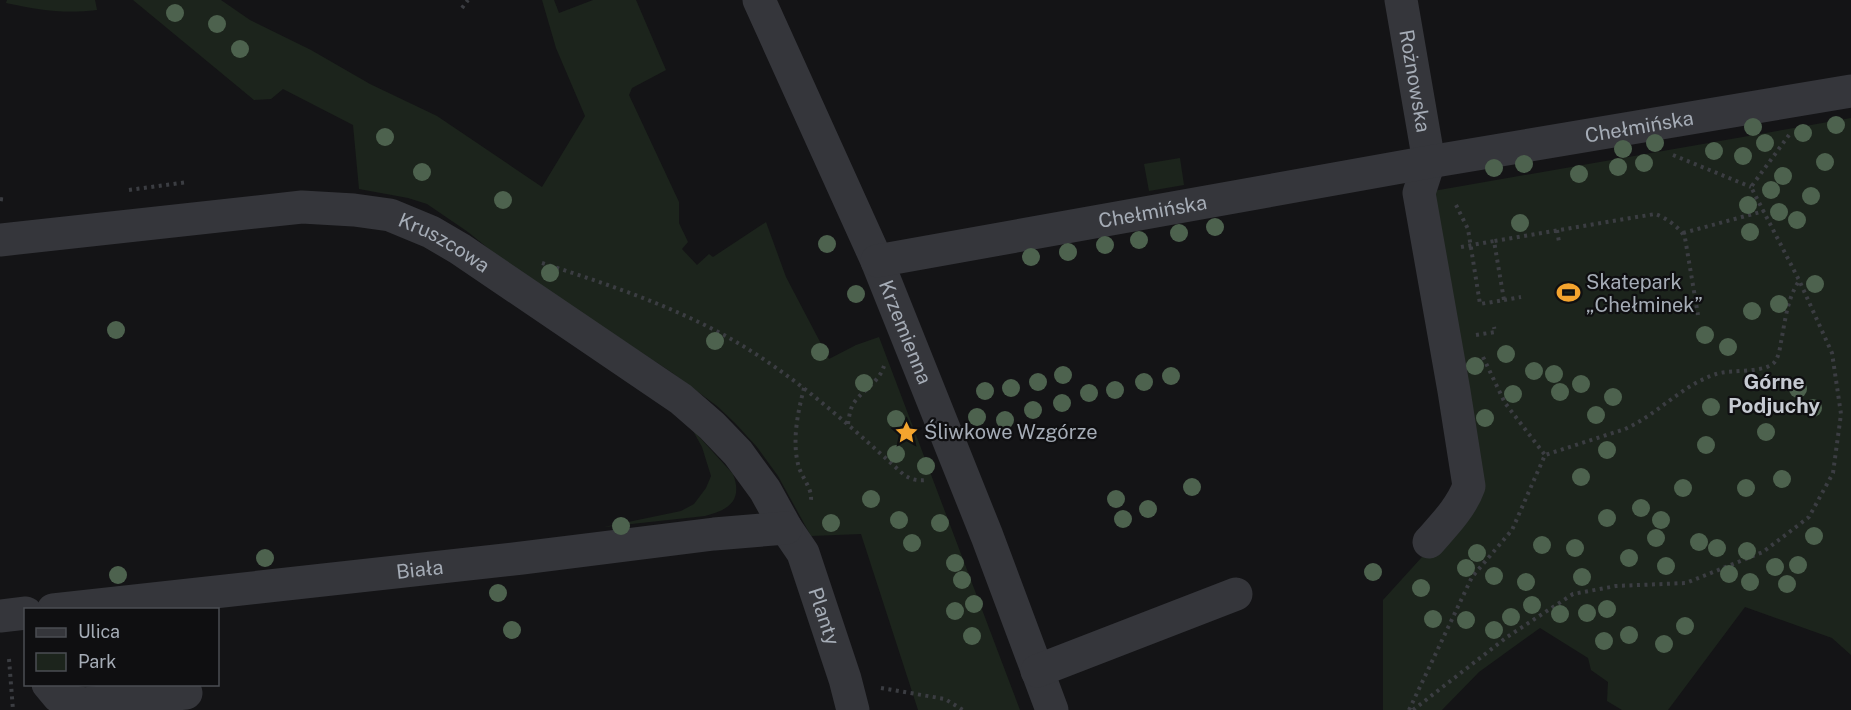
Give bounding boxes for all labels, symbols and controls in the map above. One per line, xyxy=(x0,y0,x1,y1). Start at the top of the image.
street label: Rożnowska xyxy=(1394,27,1436,134)
street label: Chełmińska xyxy=(1583,106,1695,148)
street label: Chełmińska xyxy=(1097,190,1209,233)
street label: Kruszcowa xyxy=(395,208,494,278)
place label: Skatepark „Chełminek” xyxy=(1586,270,1703,317)
street label: Krzemienna xyxy=(874,276,937,388)
sports icon: Skatepark „Chełminek” xyxy=(1555,280,1581,306)
district label: Górne Podjuchy xyxy=(1728,369,1820,418)
place icon: Śliwkowe Wzgórze xyxy=(893,419,919,445)
place label: Śliwkowe Wzgórze xyxy=(924,419,1098,444)
street label: Biała xyxy=(395,555,445,584)
street label: Planty xyxy=(803,584,845,648)
legend xyxy=(24,608,219,686)
text: Ulica xyxy=(78,621,120,642)
text: Park xyxy=(78,651,116,672)

